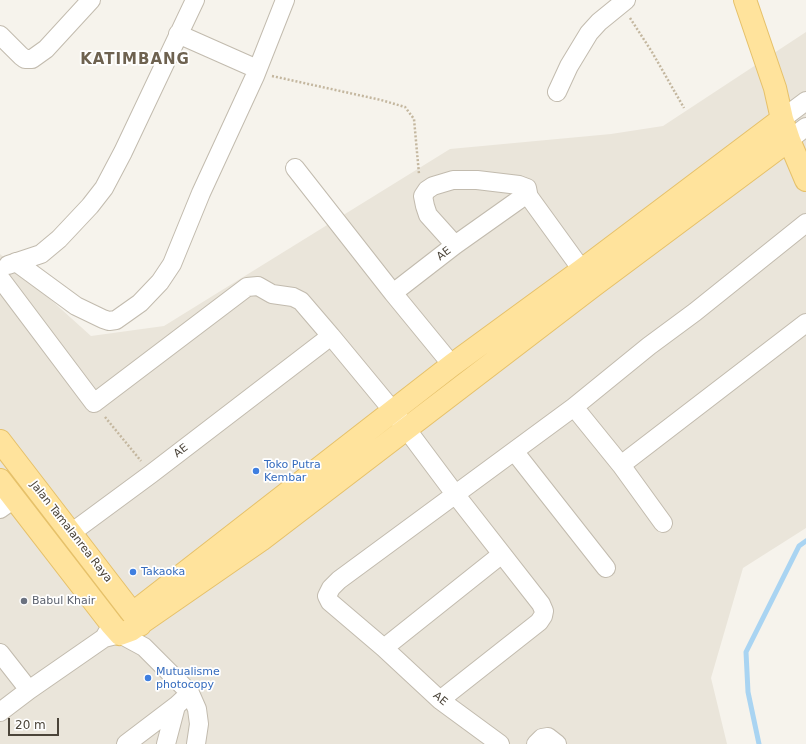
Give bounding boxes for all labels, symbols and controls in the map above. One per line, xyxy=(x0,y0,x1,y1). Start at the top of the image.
district label: KATIMBANG xyxy=(80,51,190,69)
street label: AE xyxy=(434,244,454,264)
street label: AE xyxy=(171,441,191,461)
place label: Toko Putra Kembar xyxy=(264,458,321,484)
marker: Toko Putra Kembar xyxy=(251,466,261,476)
street label: Jalan Tamalanrea Raya xyxy=(27,479,115,585)
place label: Takaoka xyxy=(141,565,185,579)
marker: Takaoka xyxy=(128,567,138,577)
place label: Babul Khair xyxy=(32,594,95,608)
marker: Babul Khair xyxy=(19,596,29,606)
place label: Mutualisme photocopy xyxy=(156,665,220,691)
marker: Mutualisme photocopy xyxy=(143,673,153,683)
street label: AE xyxy=(430,689,450,709)
scale bar xyxy=(10,710,61,736)
text: 20 m xyxy=(15,718,46,732)

